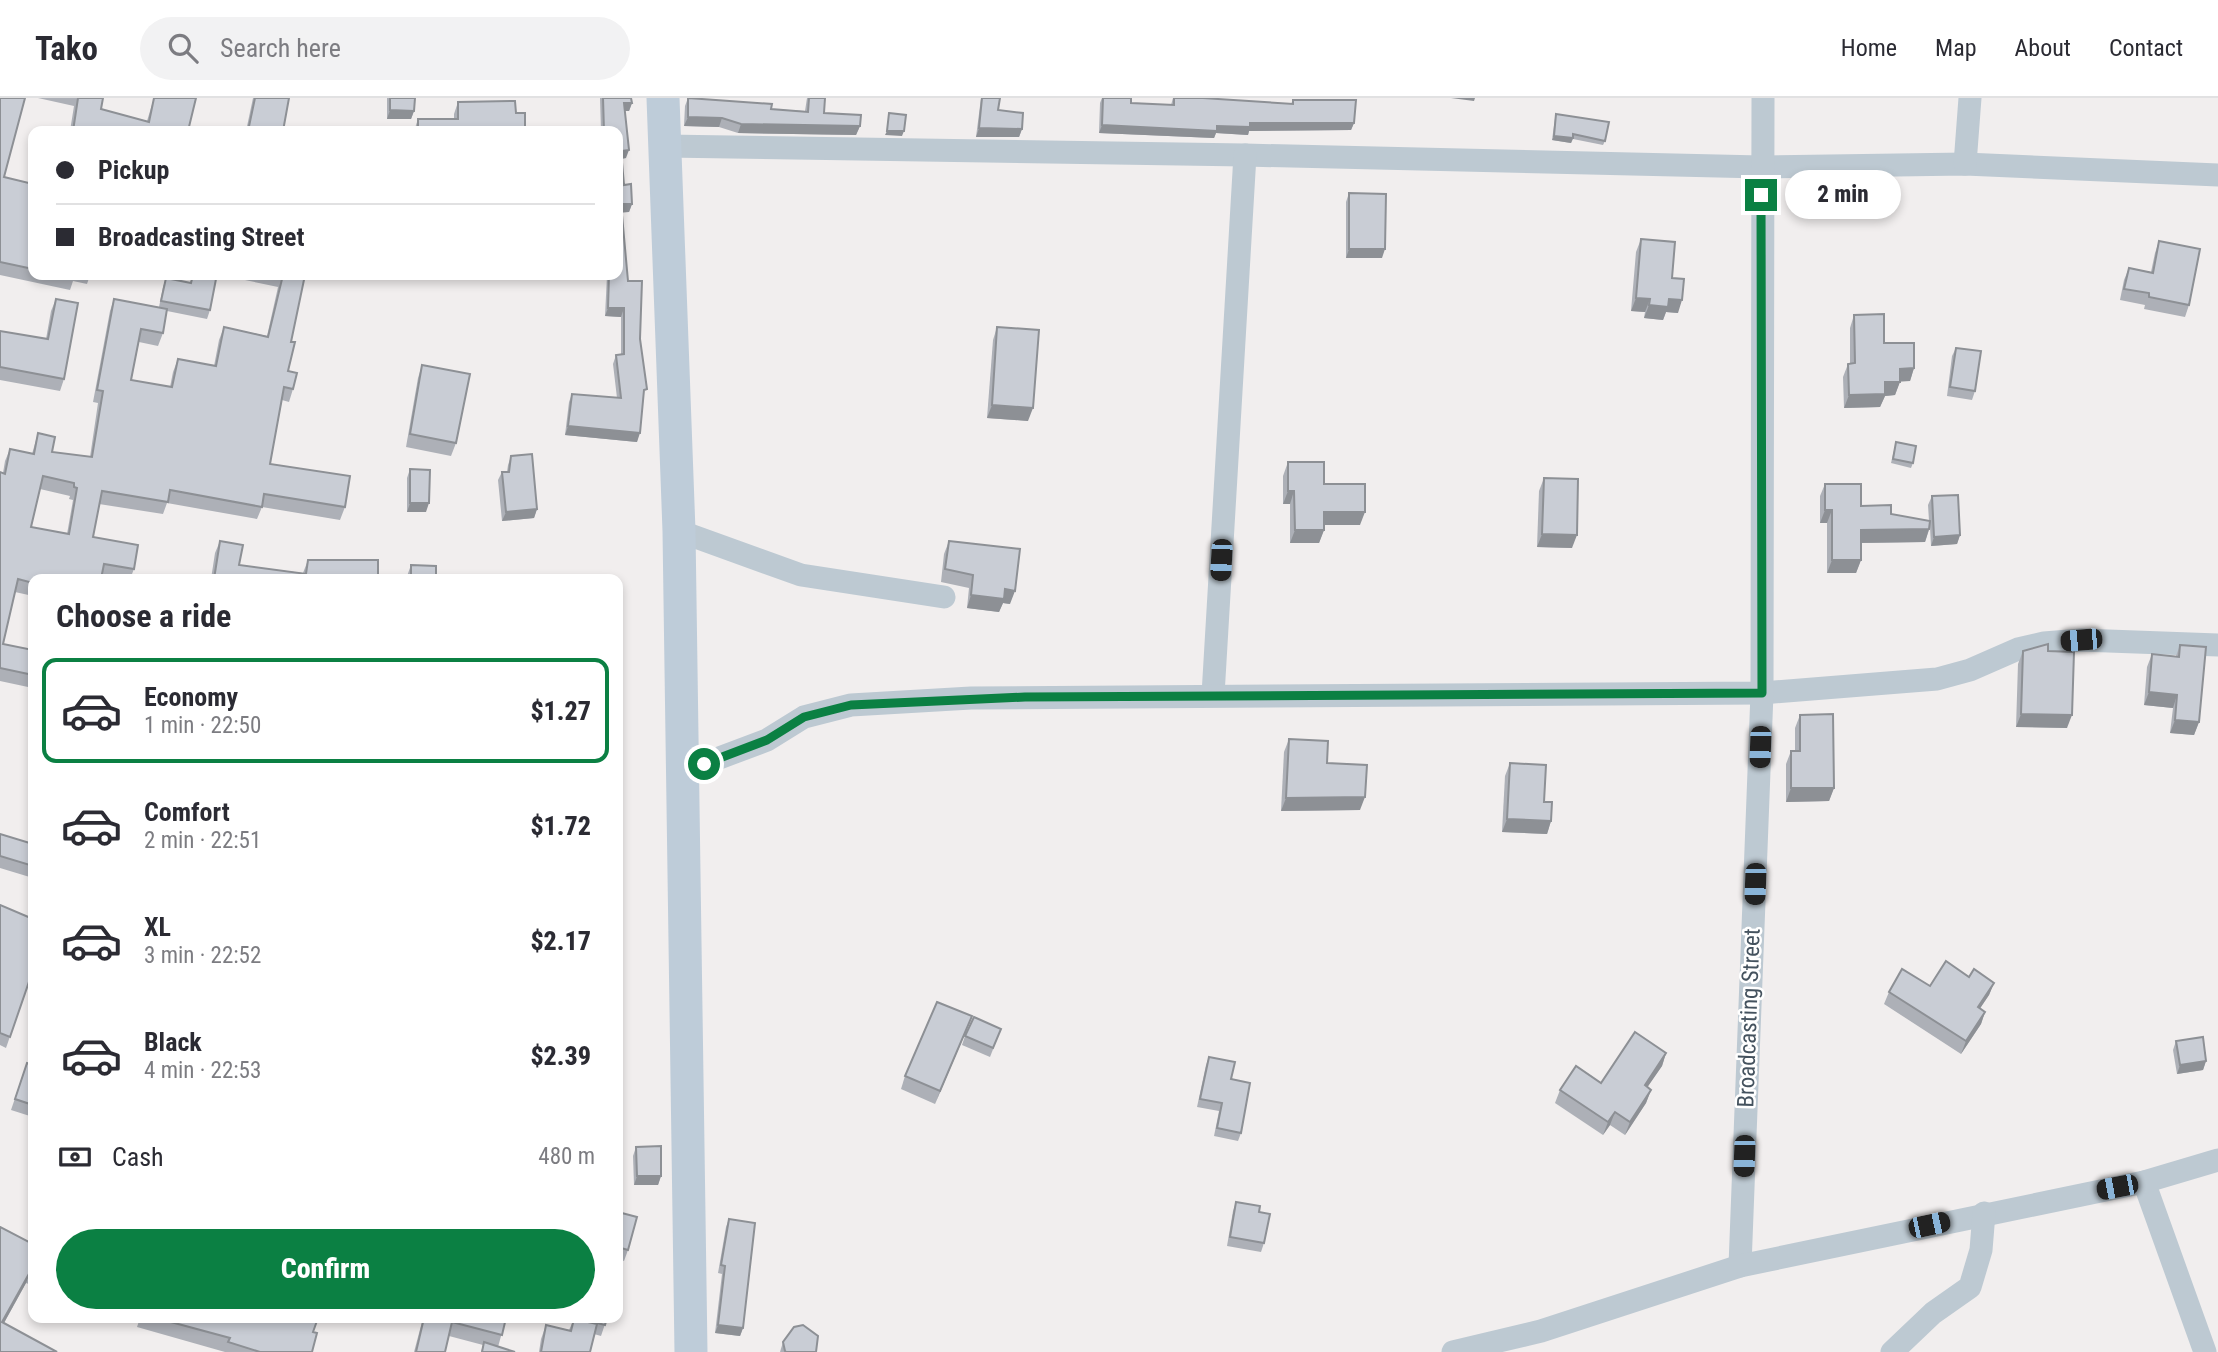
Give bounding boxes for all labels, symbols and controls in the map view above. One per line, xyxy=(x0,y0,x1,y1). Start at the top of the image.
search box xyxy=(140,17,630,80)
text: Tako xyxy=(35,29,98,68)
icon: search xyxy=(164,29,202,67)
text: Search here xyxy=(220,33,341,63)
text: Home xyxy=(1841,34,1897,62)
text: Map xyxy=(1935,34,1977,62)
text: About xyxy=(2015,34,2071,62)
text: Contact xyxy=(2109,34,2183,62)
text: Pickup xyxy=(98,155,169,185)
callout: 2 min xyxy=(1786,170,1901,220)
route end xyxy=(1745,179,1777,211)
text: 2 min xyxy=(1817,181,1869,208)
text: Broadcasting Street xyxy=(98,222,304,252)
car xyxy=(1210,538,1233,582)
text: Choose a ride xyxy=(56,597,231,635)
car xyxy=(2060,628,2103,652)
icon: car xyxy=(60,679,123,742)
text: Economy xyxy=(144,682,238,712)
text: $1.27 xyxy=(530,696,591,726)
text: 1 min · 22:50 xyxy=(144,712,261,739)
car xyxy=(1749,726,1772,768)
route start xyxy=(688,748,720,780)
icon: car xyxy=(60,794,123,857)
text: Comfort xyxy=(144,797,230,827)
text: $1.72 xyxy=(530,811,591,841)
text: 2 min · 22:51 xyxy=(144,827,261,854)
car xyxy=(1744,863,1767,905)
icon: car xyxy=(60,909,123,972)
text: XL xyxy=(144,912,171,942)
text: $2.17 xyxy=(530,926,591,956)
street label: Broadcasting Street xyxy=(1732,928,1766,1108)
text: 3 min · 22:52 xyxy=(144,942,261,969)
icon: car xyxy=(60,1024,123,1087)
text: Black xyxy=(144,1027,202,1057)
text: $2.39 xyxy=(530,1041,591,1071)
text: 4 min · 22:53 xyxy=(144,1057,261,1084)
car xyxy=(1733,1135,1756,1177)
icon: cash xyxy=(56,1138,94,1176)
text: Cash xyxy=(112,1142,164,1172)
text: 480 m xyxy=(538,1143,595,1170)
car xyxy=(2095,1173,2140,1201)
car xyxy=(1907,1210,1952,1240)
button: Confirm xyxy=(56,1229,595,1309)

